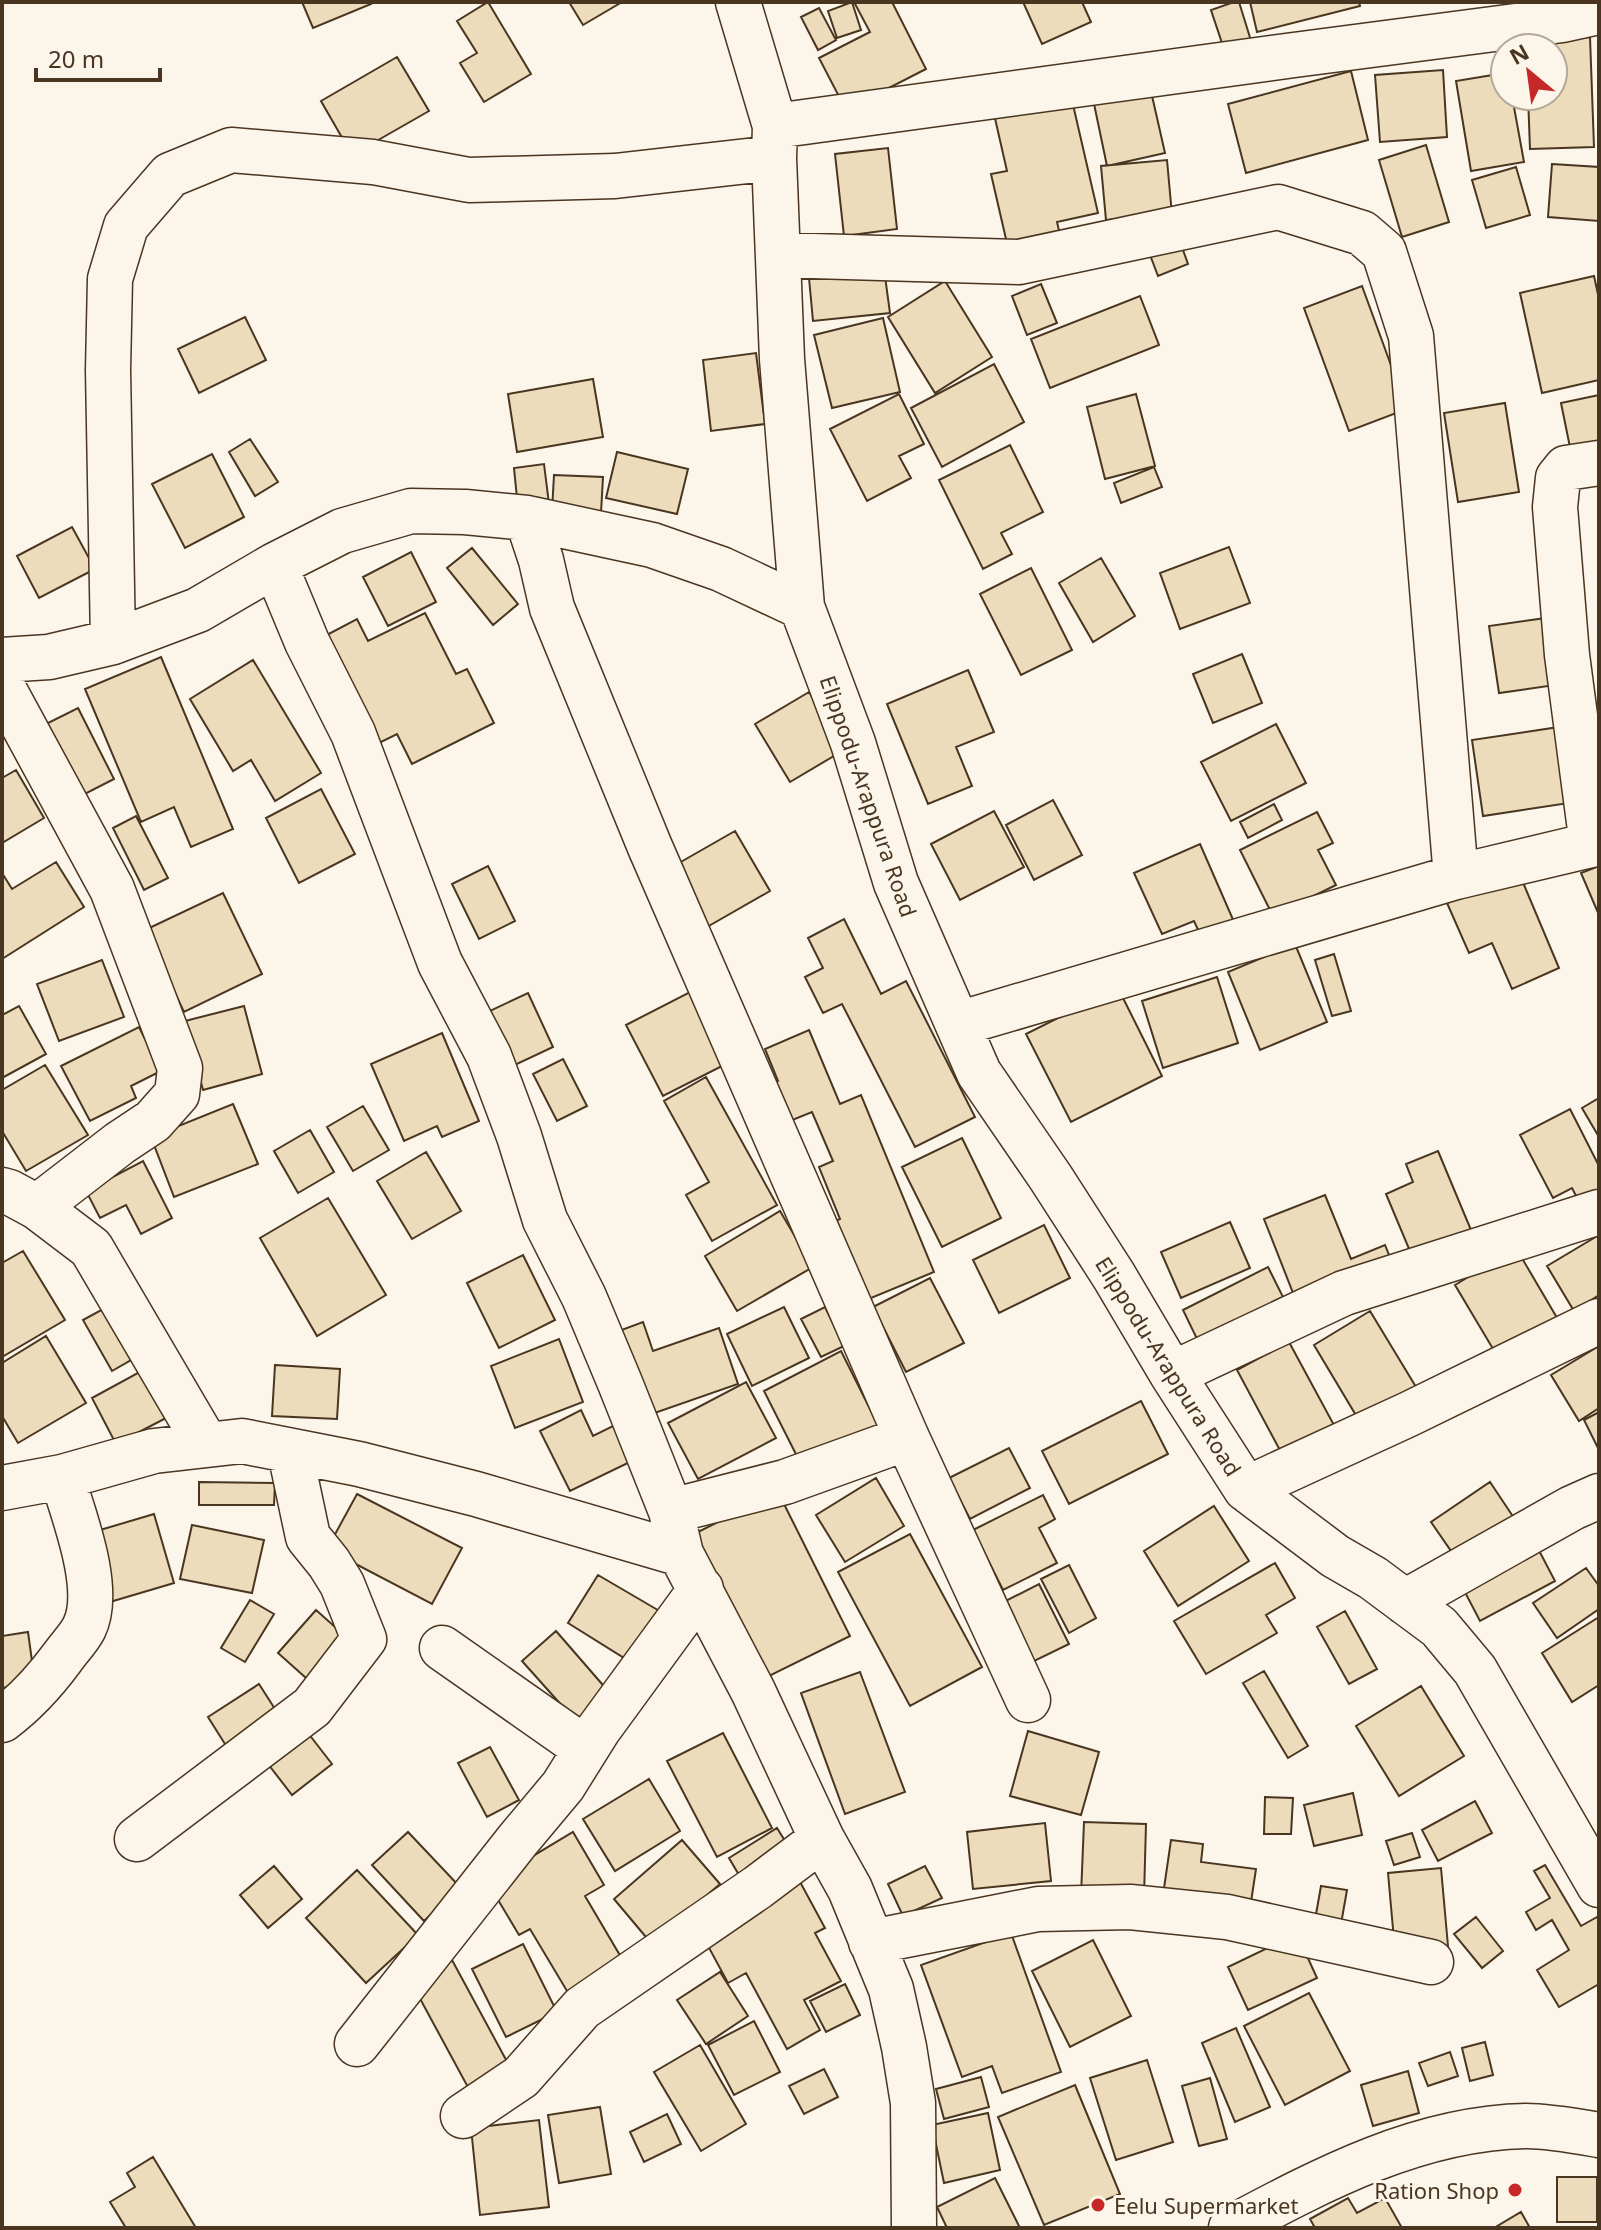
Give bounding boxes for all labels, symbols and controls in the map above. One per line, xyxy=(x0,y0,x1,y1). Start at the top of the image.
scale bar xyxy=(36,32,160,82)
north arrow xyxy=(1489,32,1569,112)
text: N xyxy=(1504,36,1534,71)
text: 20 m xyxy=(48,42,104,75)
street label: Elippodu-Arappura Road xyxy=(814,671,924,921)
street label: Elippodu-Arappura Road xyxy=(1089,1251,1249,1481)
place label: Ration Shop xyxy=(1374,2175,1499,2205)
marker: Ration Shop xyxy=(1506,2181,1524,2199)
place label: Eelu Supermarket xyxy=(1114,2190,1298,2220)
marker: Eelu Supermarket xyxy=(1089,2196,1107,2214)

